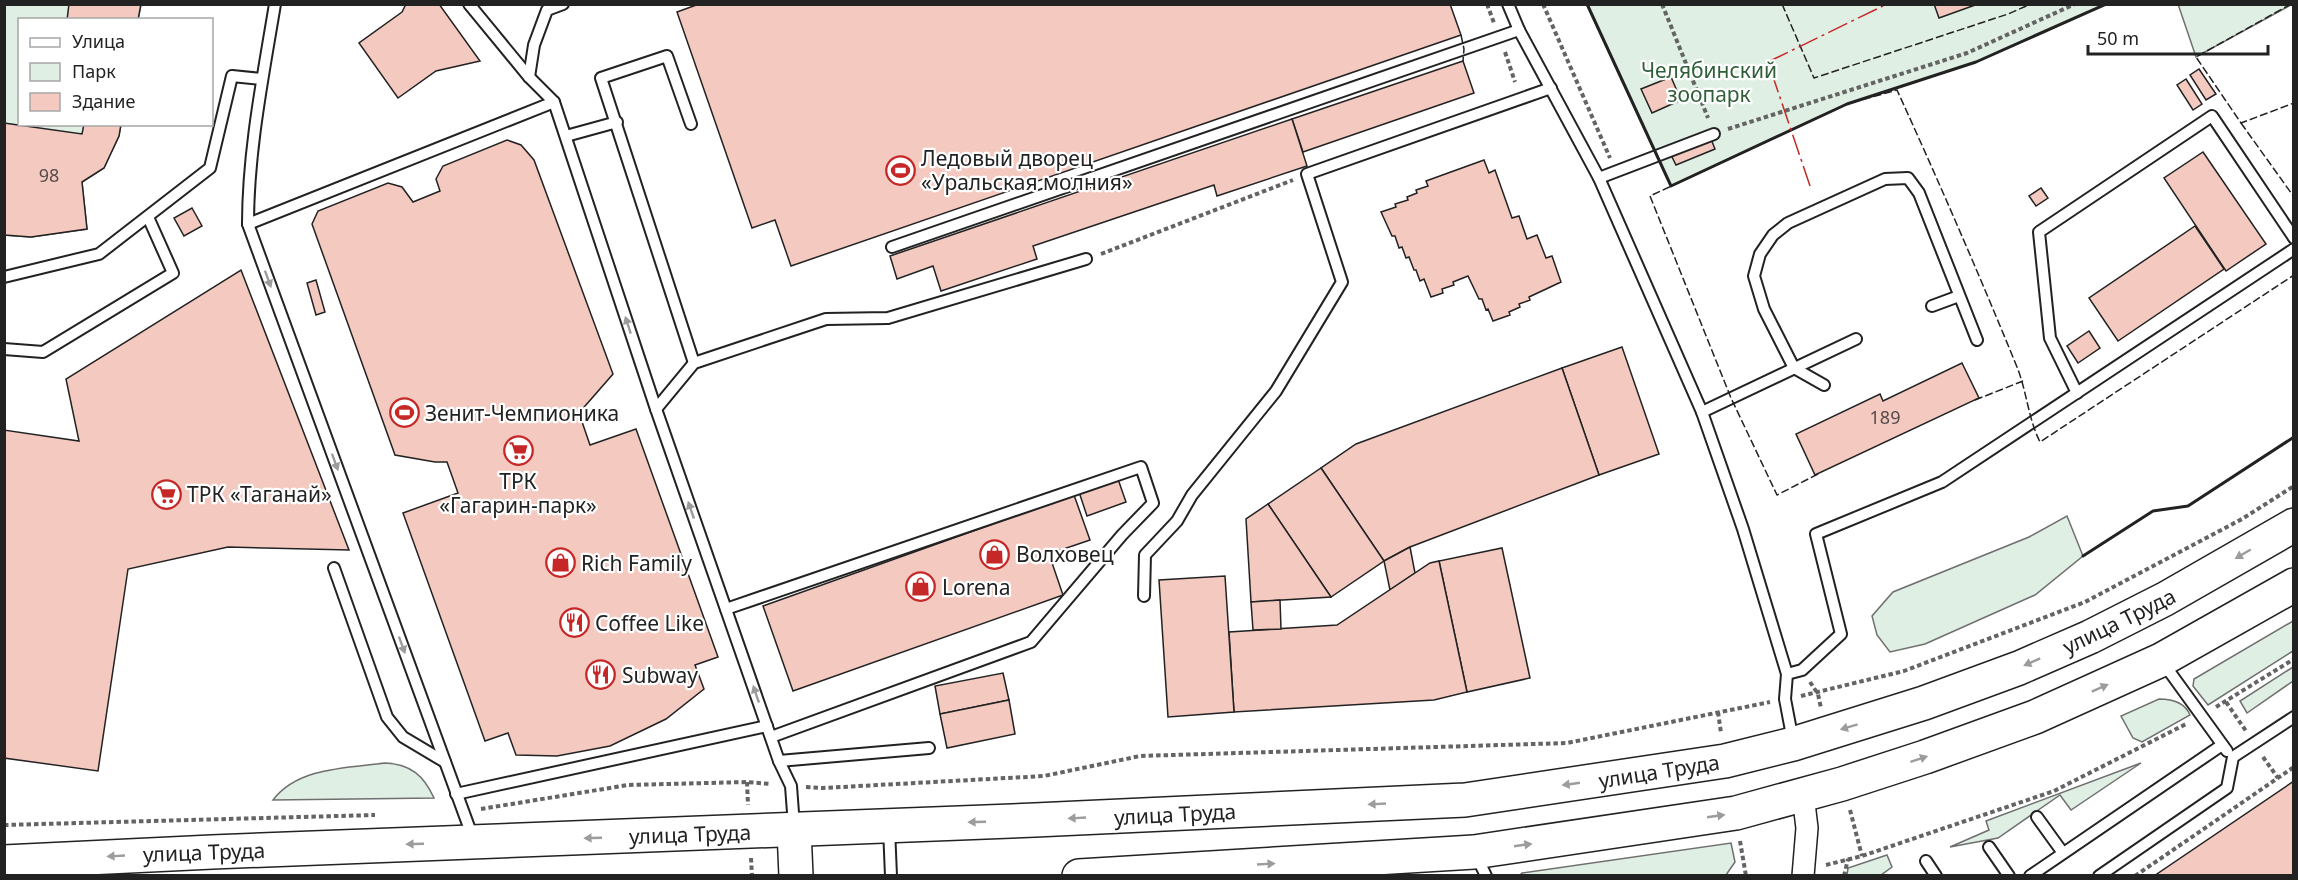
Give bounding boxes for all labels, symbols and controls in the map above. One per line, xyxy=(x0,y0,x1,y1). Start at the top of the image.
legend xyxy=(18,18,213,126)
scale bar xyxy=(2088,18,2268,56)
text: 50 m xyxy=(2097,26,2139,50)
text: Улица xyxy=(72,29,125,53)
park label: Челябинский зоопарк xyxy=(1641,56,1777,108)
text: Парк xyxy=(72,59,116,83)
text: Здание xyxy=(72,89,136,113)
place label: Ледовый дворец «Уральская молния» xyxy=(921,144,1133,196)
sports icon: Ледовый дворец «Уральская молния» xyxy=(884,154,916,186)
house number: 98 xyxy=(39,163,59,187)
one-way arrow xyxy=(264,270,274,288)
one-way arrow xyxy=(623,316,632,334)
sports icon: Зенит-Чемпионика xyxy=(388,397,420,429)
place label: Зенит-Чемпионика xyxy=(425,399,619,427)
house number: 189 xyxy=(1870,405,1900,429)
supermarket icon: ТРК «Гагарин-парк» xyxy=(502,434,534,466)
one-way arrow xyxy=(331,454,341,472)
place label: ТРК «Гагарин-парк» xyxy=(439,467,597,519)
supermarket icon: ТРК «Таганай» xyxy=(150,478,182,510)
place label: ТРК «Таганай» xyxy=(187,480,332,508)
one-way arrow xyxy=(686,501,696,519)
shop icon: Волховец xyxy=(979,538,1011,570)
place label: Волховец xyxy=(1016,540,1114,568)
shop icon: Rich Family xyxy=(544,547,576,579)
place label: Rich Family xyxy=(581,549,692,577)
one-way arrow xyxy=(2235,549,2251,560)
shop icon: Lorena xyxy=(905,571,937,603)
place label: Lorena xyxy=(942,573,1011,601)
street label: улица Труда xyxy=(2058,582,2180,660)
restaurant icon: Coffee Like xyxy=(558,607,590,639)
place label: Coffee Like xyxy=(595,609,704,637)
one-way arrow xyxy=(398,637,408,655)
one-way arrow xyxy=(2023,657,2041,667)
restaurant icon: Subway xyxy=(585,659,617,691)
place label: Subway xyxy=(622,661,698,689)
one-way arrow xyxy=(2092,683,2110,693)
one-way arrow xyxy=(750,685,760,703)
one-way arrow xyxy=(1840,723,1858,732)
street label: улица Труда xyxy=(1596,748,1722,794)
one-way arrow xyxy=(1910,754,1928,763)
one-way arrow xyxy=(1561,780,1580,789)
street label: улица Труда xyxy=(1113,797,1237,831)
one-way arrow xyxy=(1367,800,1386,809)
one-way arrow xyxy=(1707,812,1726,821)
one-way arrow xyxy=(1068,814,1087,823)
street label: улица Труда xyxy=(628,818,752,850)
one-way arrow xyxy=(967,818,986,827)
one-way arrow xyxy=(584,833,603,842)
street label: улица Труда xyxy=(142,836,266,868)
one-way arrow xyxy=(406,840,425,849)
one-way arrow xyxy=(1514,840,1533,849)
one-way arrow xyxy=(106,852,125,861)
one-way arrow xyxy=(1257,859,1276,868)

